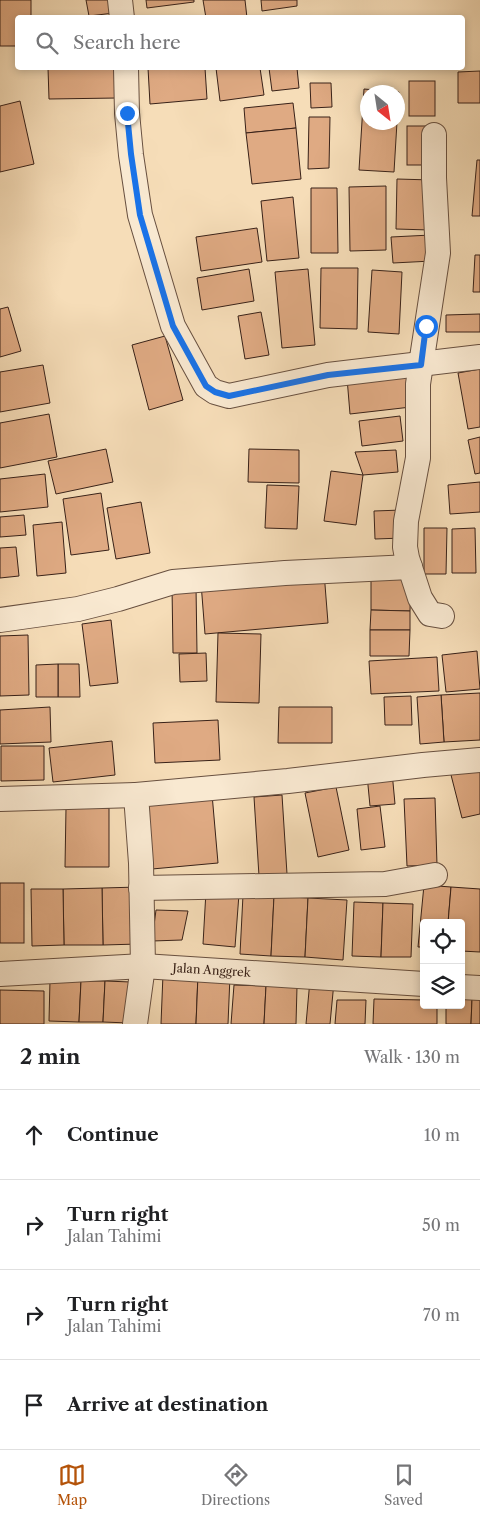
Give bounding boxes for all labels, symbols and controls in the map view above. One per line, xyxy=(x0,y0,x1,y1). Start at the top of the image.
search box xyxy=(15,15,465,70)
icon: search xyxy=(33,29,61,57)
text: Search here xyxy=(73,31,181,54)
north arrow xyxy=(360,85,405,130)
route end xyxy=(116,102,139,125)
route start xyxy=(415,315,438,338)
map controls xyxy=(420,919,465,1009)
button: locate xyxy=(420,919,465,964)
street label: Jalan Anggrek xyxy=(170,960,252,980)
button: layers xyxy=(420,964,465,1009)
text: 2 min xyxy=(20,1044,80,1069)
text: Walk · 130 m xyxy=(364,1047,460,1067)
icon: ahead xyxy=(20,1121,48,1149)
text: Continue xyxy=(67,1123,159,1146)
text: 10 m xyxy=(424,1125,460,1145)
text: Turn right xyxy=(67,1203,168,1226)
icon: right xyxy=(20,1211,48,1239)
text: 50 m xyxy=(422,1215,460,1235)
text: Jalan Tahimi xyxy=(67,1226,162,1246)
text: Turn right xyxy=(67,1293,168,1316)
icon: right xyxy=(20,1301,48,1329)
text: 70 m xyxy=(423,1305,460,1325)
text: Jalan Tahimi xyxy=(67,1316,162,1336)
icon: arrive xyxy=(20,1391,48,1419)
text: Arrive at destination xyxy=(67,1393,268,1416)
tab: Map xyxy=(57,1461,87,1509)
tab: Directions xyxy=(201,1461,270,1509)
tab: Saved xyxy=(384,1461,423,1509)

